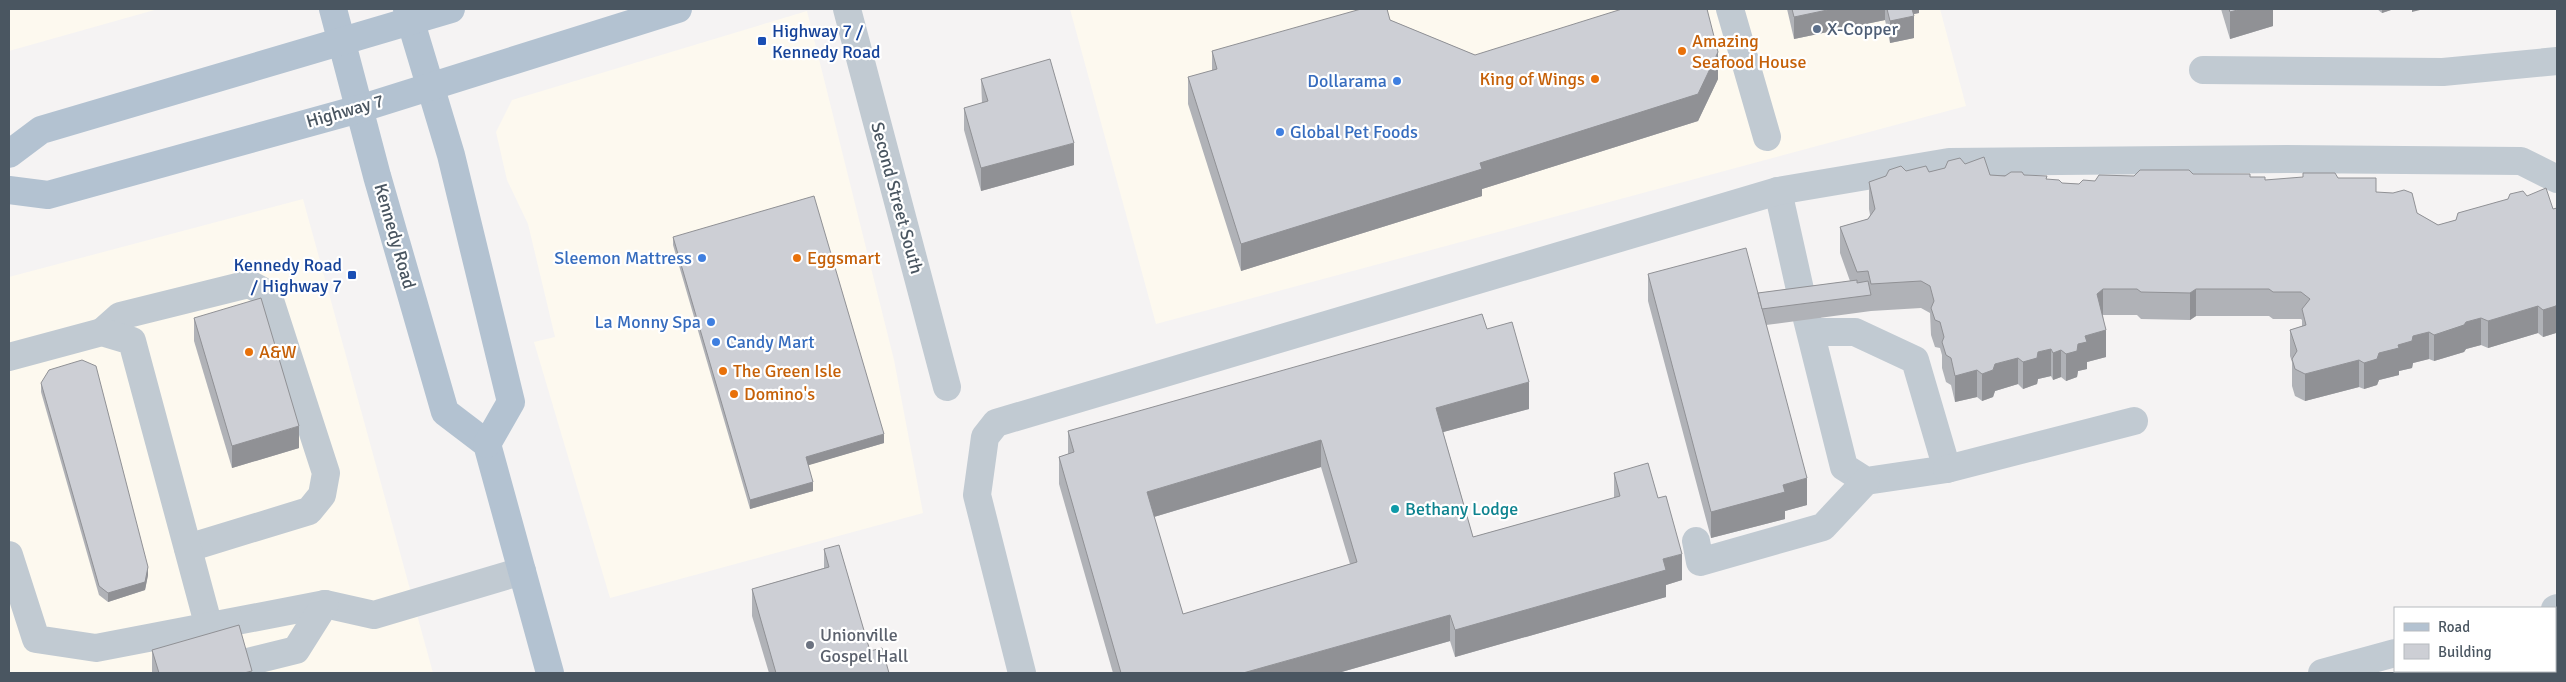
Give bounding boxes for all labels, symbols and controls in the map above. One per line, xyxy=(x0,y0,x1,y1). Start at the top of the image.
place label: X-Copper xyxy=(1827,18,1899,40)
place label: Highway 7 / Kennedy Road xyxy=(772,20,881,63)
marker: X-Copper xyxy=(1811,23,1823,35)
place label: Amazing Seafood House xyxy=(1692,30,1806,73)
marker: Highway 7 / Kennedy Road xyxy=(756,35,768,47)
marker: Amazing Seafood House xyxy=(1676,45,1688,57)
place label: King of Wings xyxy=(1480,68,1585,90)
place label: Dollarama xyxy=(1307,70,1387,92)
marker: King of Wings xyxy=(1589,73,1601,85)
marker: Dollarama xyxy=(1391,75,1403,87)
street label: Highway 7 xyxy=(304,89,386,133)
street label: Second Street South xyxy=(866,120,928,276)
place label: Global Pet Foods xyxy=(1290,121,1418,143)
marker: Global Pet Foods xyxy=(1274,126,1286,138)
street label: Kennedy Road xyxy=(369,181,421,291)
place label: Sleemon Mattress xyxy=(554,247,692,269)
place label: Eggsmart xyxy=(807,247,881,269)
marker: Sleemon Mattress xyxy=(696,252,708,264)
marker: Eggsmart xyxy=(791,252,803,264)
place label: Kennedy Road / Highway 7 xyxy=(233,254,342,297)
marker: Kennedy Road / Highway 7 xyxy=(346,269,358,281)
place label: La Monny Spa xyxy=(594,311,701,333)
marker: La Monny Spa xyxy=(705,316,717,328)
place label: Candy Mart xyxy=(726,331,815,353)
marker: Candy Mart xyxy=(710,336,722,348)
place label: A&W xyxy=(259,341,297,363)
marker: A&W xyxy=(243,346,255,358)
place label: The Green Isle xyxy=(733,360,842,382)
marker: The Green Isle xyxy=(717,365,729,377)
place label: Domino's xyxy=(744,383,815,405)
marker: Domino's xyxy=(728,388,740,400)
place label: Bethany Lodge xyxy=(1405,498,1518,520)
marker: Bethany Lodge xyxy=(1389,503,1401,515)
legend xyxy=(2394,607,2556,672)
text: Road xyxy=(2438,618,2470,636)
place label: Unionville Gospel Hall xyxy=(820,624,908,667)
marker: Unionville Gospel Hall xyxy=(804,639,816,651)
text: Building xyxy=(2438,643,2492,661)

